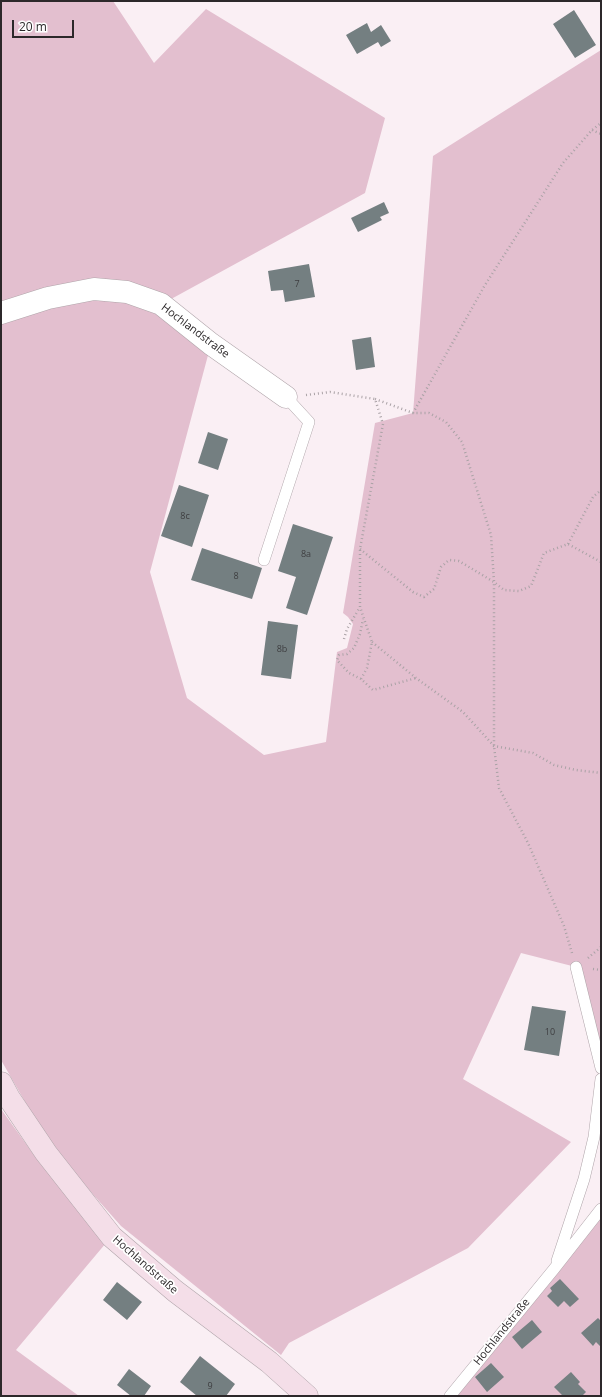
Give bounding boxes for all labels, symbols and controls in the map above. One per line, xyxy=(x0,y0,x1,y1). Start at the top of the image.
scale bar xyxy=(14,12,76,38)
text: 20 m xyxy=(19,18,47,35)
house number: 7 xyxy=(294,279,300,289)
street label: Hochlandstraße xyxy=(158,301,232,361)
house number: 8c xyxy=(180,511,190,521)
house number: 8a xyxy=(301,549,311,559)
house number: 8 xyxy=(233,571,239,581)
house number: 8b xyxy=(277,644,287,654)
house number: 10 xyxy=(545,1027,555,1037)
street label: Hochlandstraße xyxy=(110,1233,180,1297)
street label: Hochlandstraße xyxy=(471,1296,533,1368)
house number: 9 xyxy=(207,1381,213,1391)

